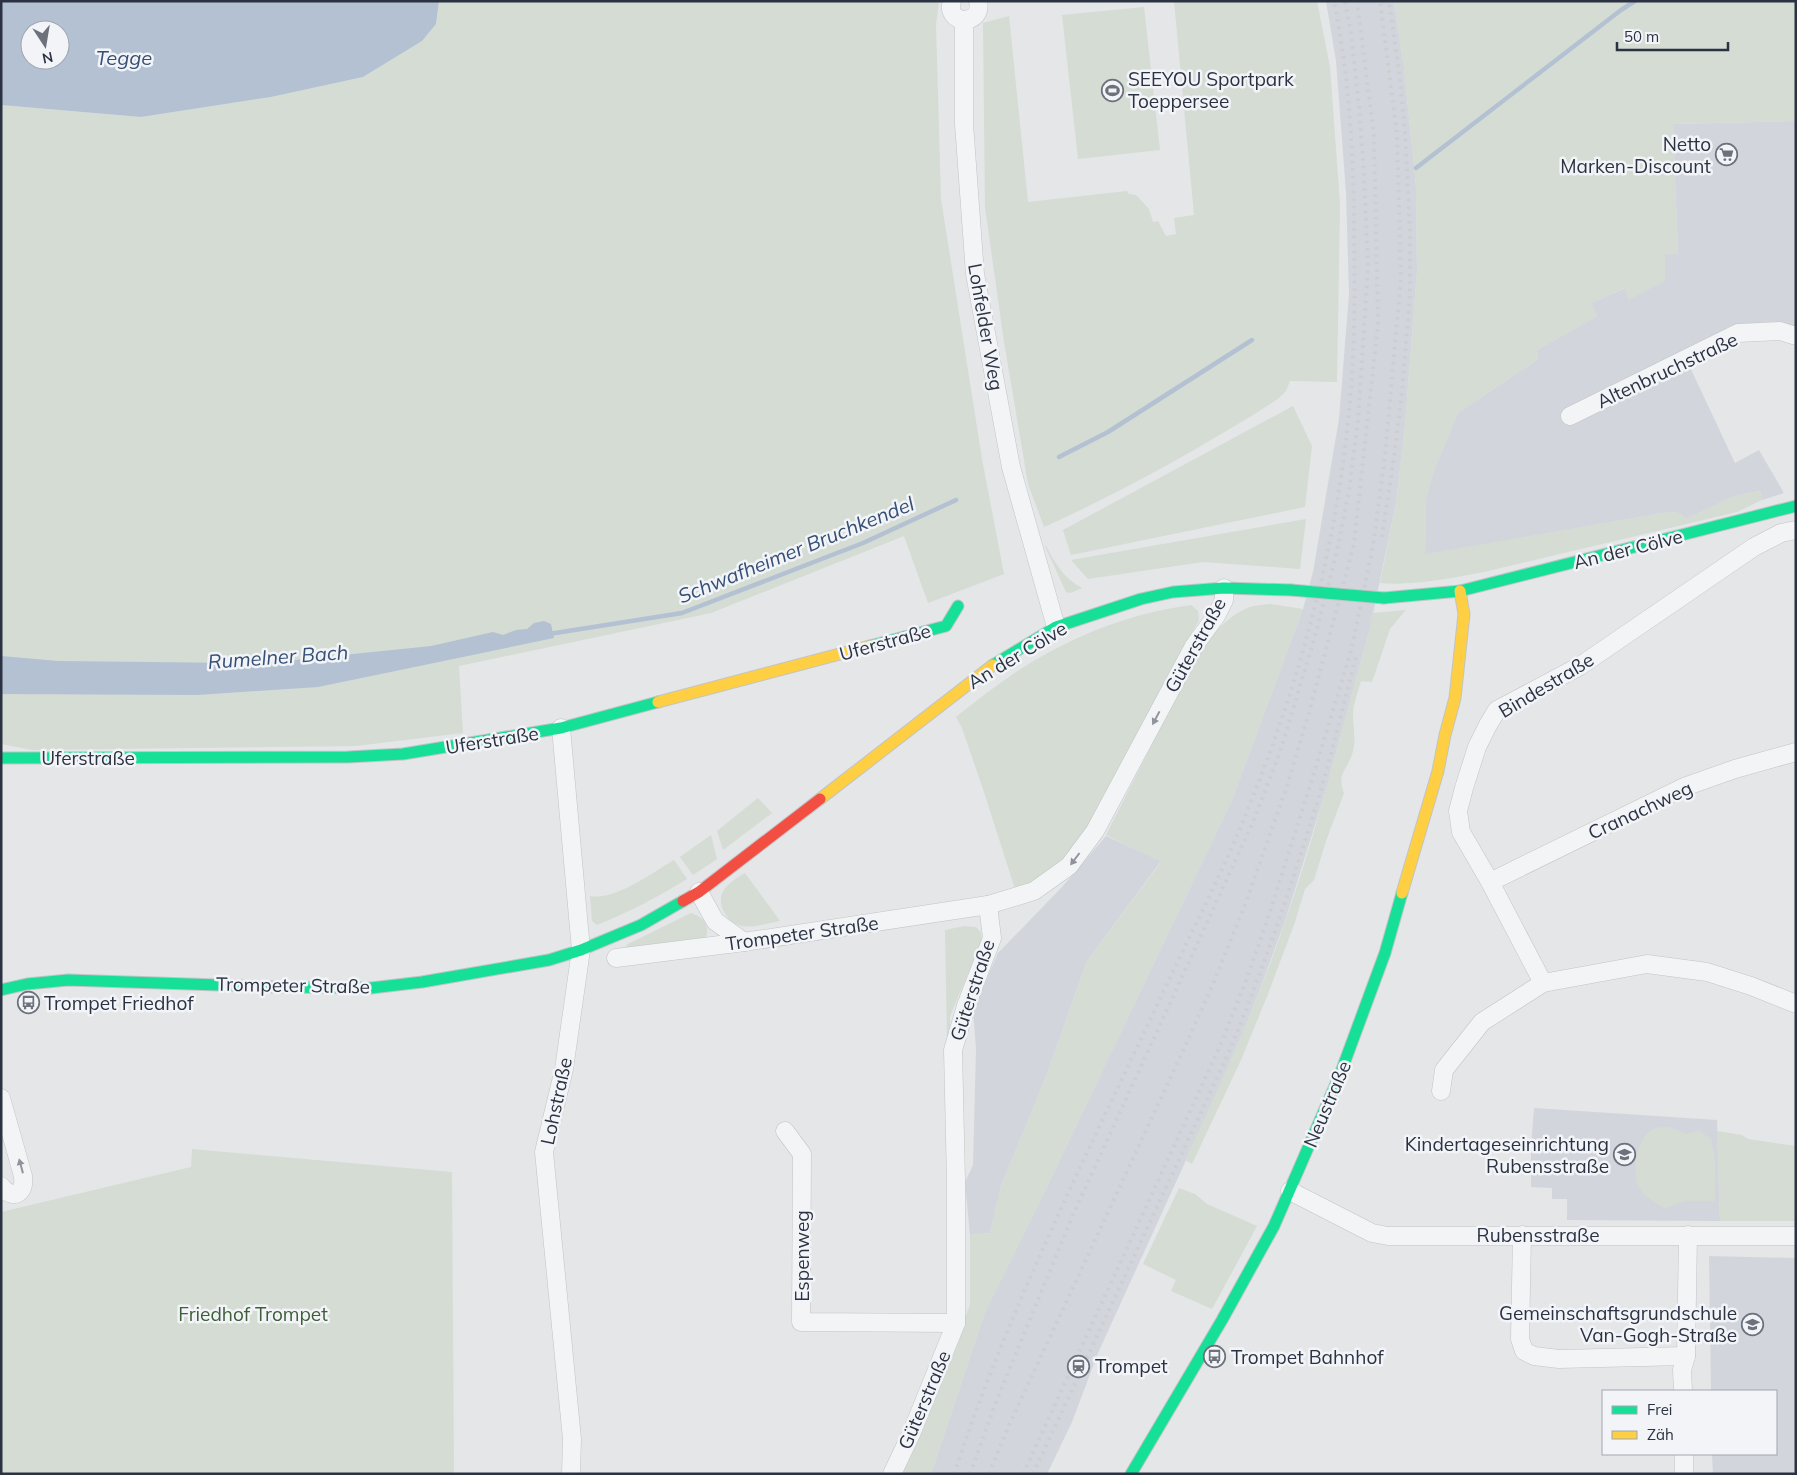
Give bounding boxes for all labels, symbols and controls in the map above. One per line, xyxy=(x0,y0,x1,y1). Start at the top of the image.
north arrow xyxy=(20,20,70,70)
scale bar xyxy=(1617,20,1728,52)
text: 50 m xyxy=(1624,27,1659,46)
water label: Tegge xyxy=(96,45,152,70)
text: N xyxy=(41,48,55,68)
place label: SEEYOU Sportpark Toeppersee xyxy=(1128,67,1294,113)
sports icon: SEEYOU Sportpark Toeppersee xyxy=(1100,78,1124,102)
place label: Netto Marken-Discount xyxy=(1560,132,1711,178)
supermarket icon: Netto Marken-Discount xyxy=(1715,143,1739,167)
street label: Lohfelder Weg xyxy=(963,262,1009,392)
street label: Altenbruchstraße xyxy=(1593,327,1741,413)
water label: Schwafheimer Bruchkendel xyxy=(674,491,918,608)
street label: An der Cölve xyxy=(1571,524,1685,574)
street label: Güterstraße xyxy=(1159,593,1231,697)
street label: An der Cölve xyxy=(963,616,1071,694)
street label: Uferstraße xyxy=(837,618,933,666)
water label: Rumelner Bach xyxy=(207,639,349,674)
street label: Bindestraße xyxy=(1494,647,1598,723)
one-way arrow xyxy=(1151,711,1160,725)
street label: Uferstraße xyxy=(444,721,540,759)
street label: Uferstraße xyxy=(41,746,135,770)
street label: Cranachweg xyxy=(1584,775,1696,845)
one-way arrow xyxy=(1070,852,1080,865)
street label: Trompeter Straße xyxy=(724,910,880,956)
street label: Güterstraße xyxy=(944,936,1000,1044)
street label: Trompeter Straße xyxy=(216,972,370,998)
bus stop icon: Trompet Friedhof xyxy=(16,991,40,1015)
place label: Trompet Friedhof xyxy=(44,991,194,1015)
street label: Lohstraße xyxy=(535,1055,577,1147)
street label: Neustraße xyxy=(1298,1057,1356,1151)
place label: Kindertageseinrichtung Rubensstraße xyxy=(1405,1132,1609,1178)
school or university icon: Kindertageseinrichtung Rubensstraße xyxy=(1613,1143,1637,1167)
one-way arrow xyxy=(17,1159,25,1174)
street label: Espenweg xyxy=(790,1210,814,1302)
street label: Rubensstraße xyxy=(1477,1223,1599,1247)
place label: Gemeinschaftsgrundschule Van-Gogh-Straße xyxy=(1499,1301,1737,1347)
park label: Friedhof Trompet xyxy=(178,1302,328,1326)
school or university icon: Gemeinschaftsgrundschule Van-Gogh-Straße xyxy=(1741,1312,1765,1336)
bus stop icon: Trompet Bahnhof xyxy=(1203,1345,1227,1369)
place label: Trompet Bahnhof xyxy=(1231,1345,1384,1369)
street label: Güterstraße xyxy=(892,1347,956,1453)
station icon: Trompet xyxy=(1067,1354,1091,1378)
place label: Trompet xyxy=(1095,1354,1168,1378)
legend xyxy=(1602,1390,1777,1455)
text: Frei xyxy=(1647,1400,1672,1419)
text: Zäh xyxy=(1647,1425,1674,1444)

